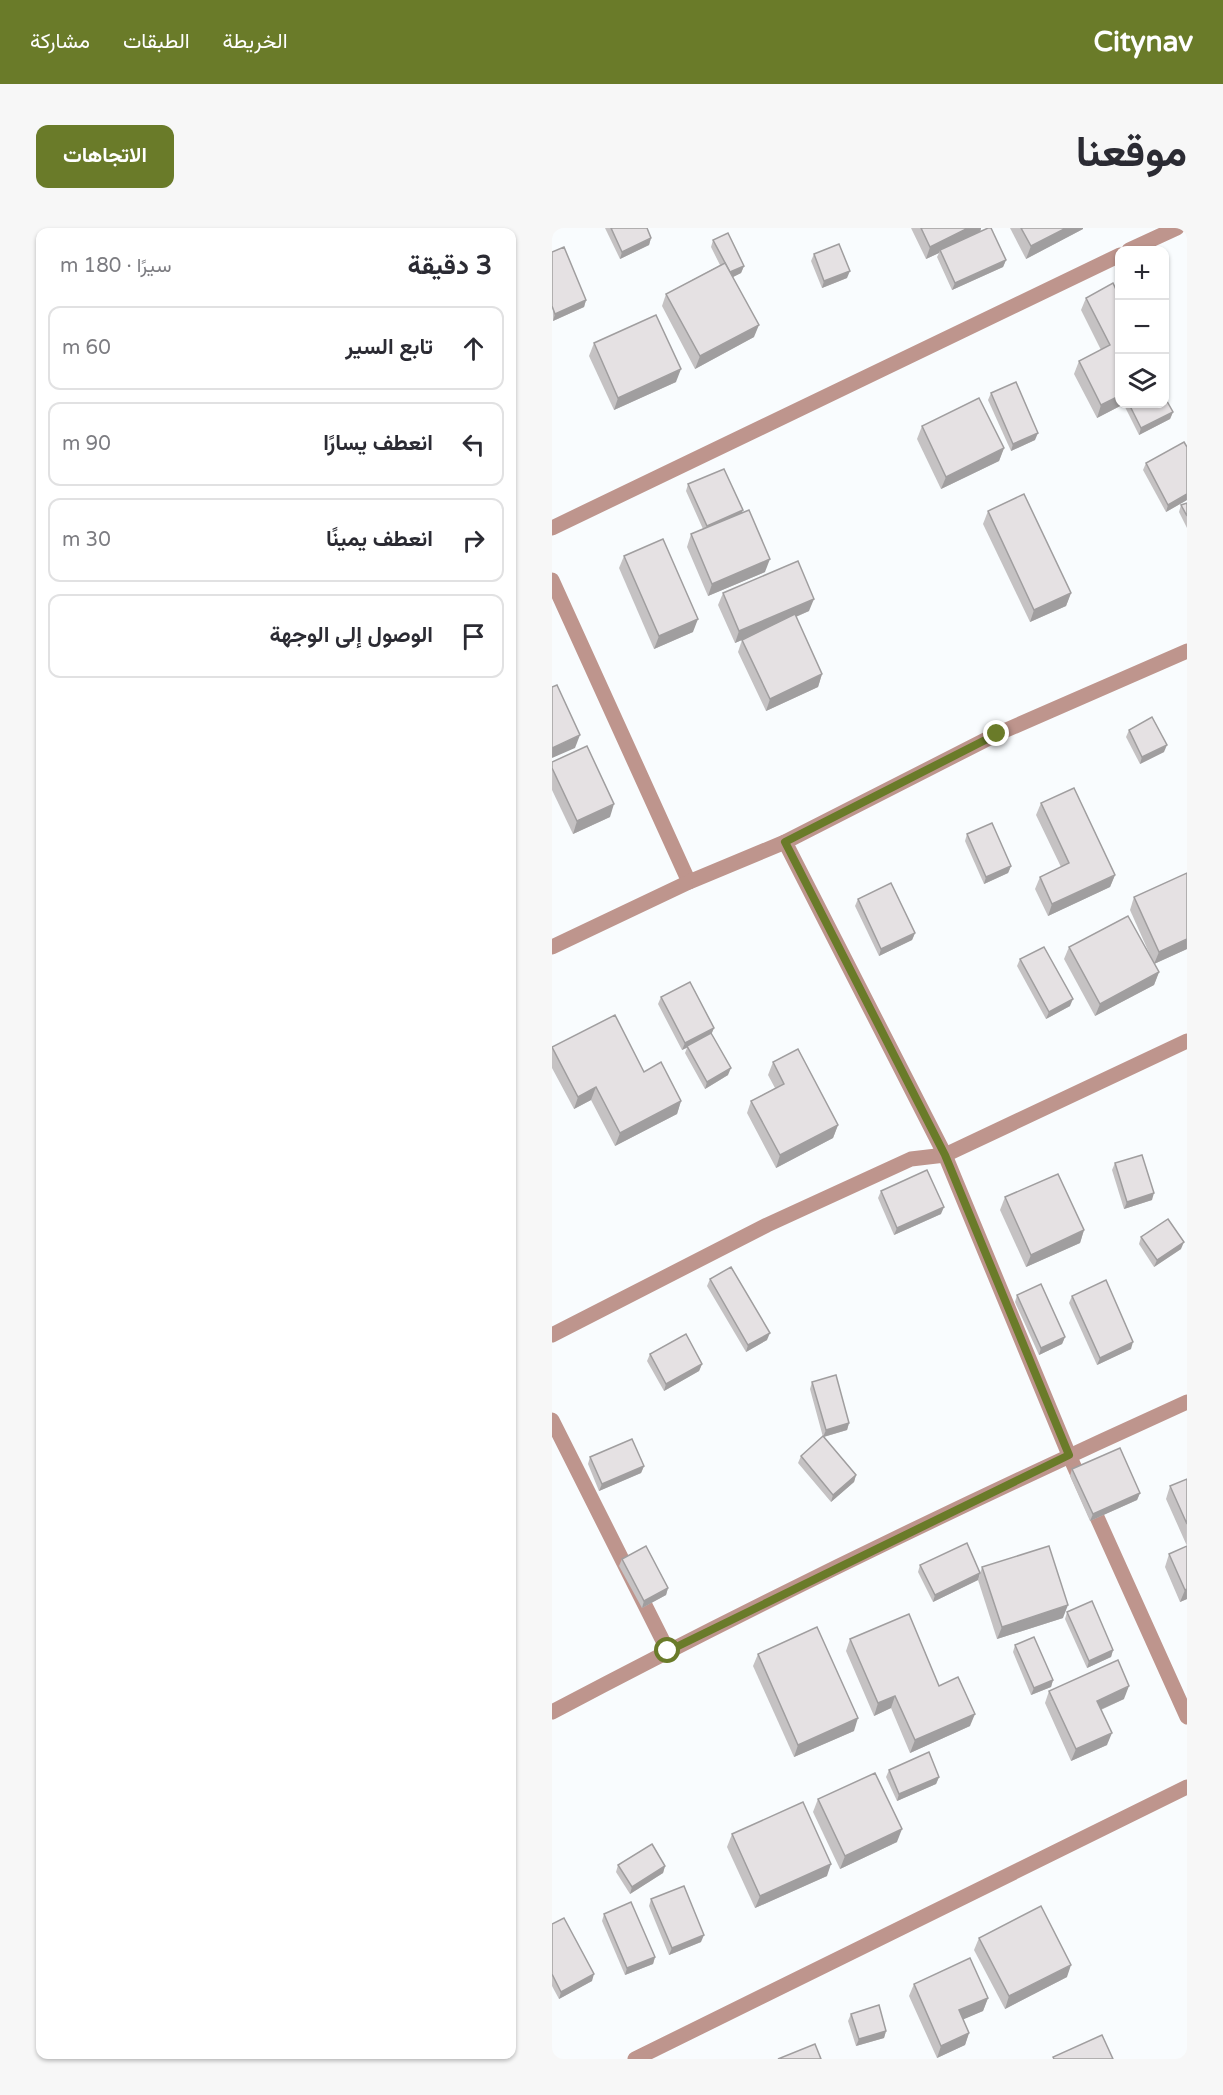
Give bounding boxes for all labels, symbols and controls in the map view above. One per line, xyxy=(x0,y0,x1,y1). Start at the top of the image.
text: Citynav xyxy=(1094,25,1193,59)
text: مشاركة xyxy=(30,29,90,54)
text: الطبقات xyxy=(123,29,190,54)
text: الخريطة xyxy=(223,29,288,54)
button: الاتجاهات xyxy=(36,125,174,188)
text: موقعنا xyxy=(1076,127,1187,178)
map controls xyxy=(1115,246,1169,408)
button: + xyxy=(1115,246,1169,300)
text: 3 دقيقة xyxy=(408,250,492,281)
text: سيرًا · 180 m xyxy=(60,254,172,278)
button: − xyxy=(1115,300,1169,354)
icon: ahead xyxy=(457,332,490,365)
text: تابع السير xyxy=(345,334,433,360)
text: 60 m xyxy=(62,336,111,360)
button: layers xyxy=(1115,354,1169,408)
icon: left xyxy=(457,428,490,461)
text: انعطف يسارًا xyxy=(323,430,433,456)
text: 90 m xyxy=(62,432,111,456)
icon: right xyxy=(457,524,490,557)
text: انعطف يمينًا xyxy=(326,526,433,552)
text: 30 m xyxy=(62,528,111,552)
icon: arrive xyxy=(457,620,490,653)
text: الوصول إلى الوجهة xyxy=(269,622,433,648)
route end xyxy=(983,720,1009,746)
route start xyxy=(654,1637,680,1663)

